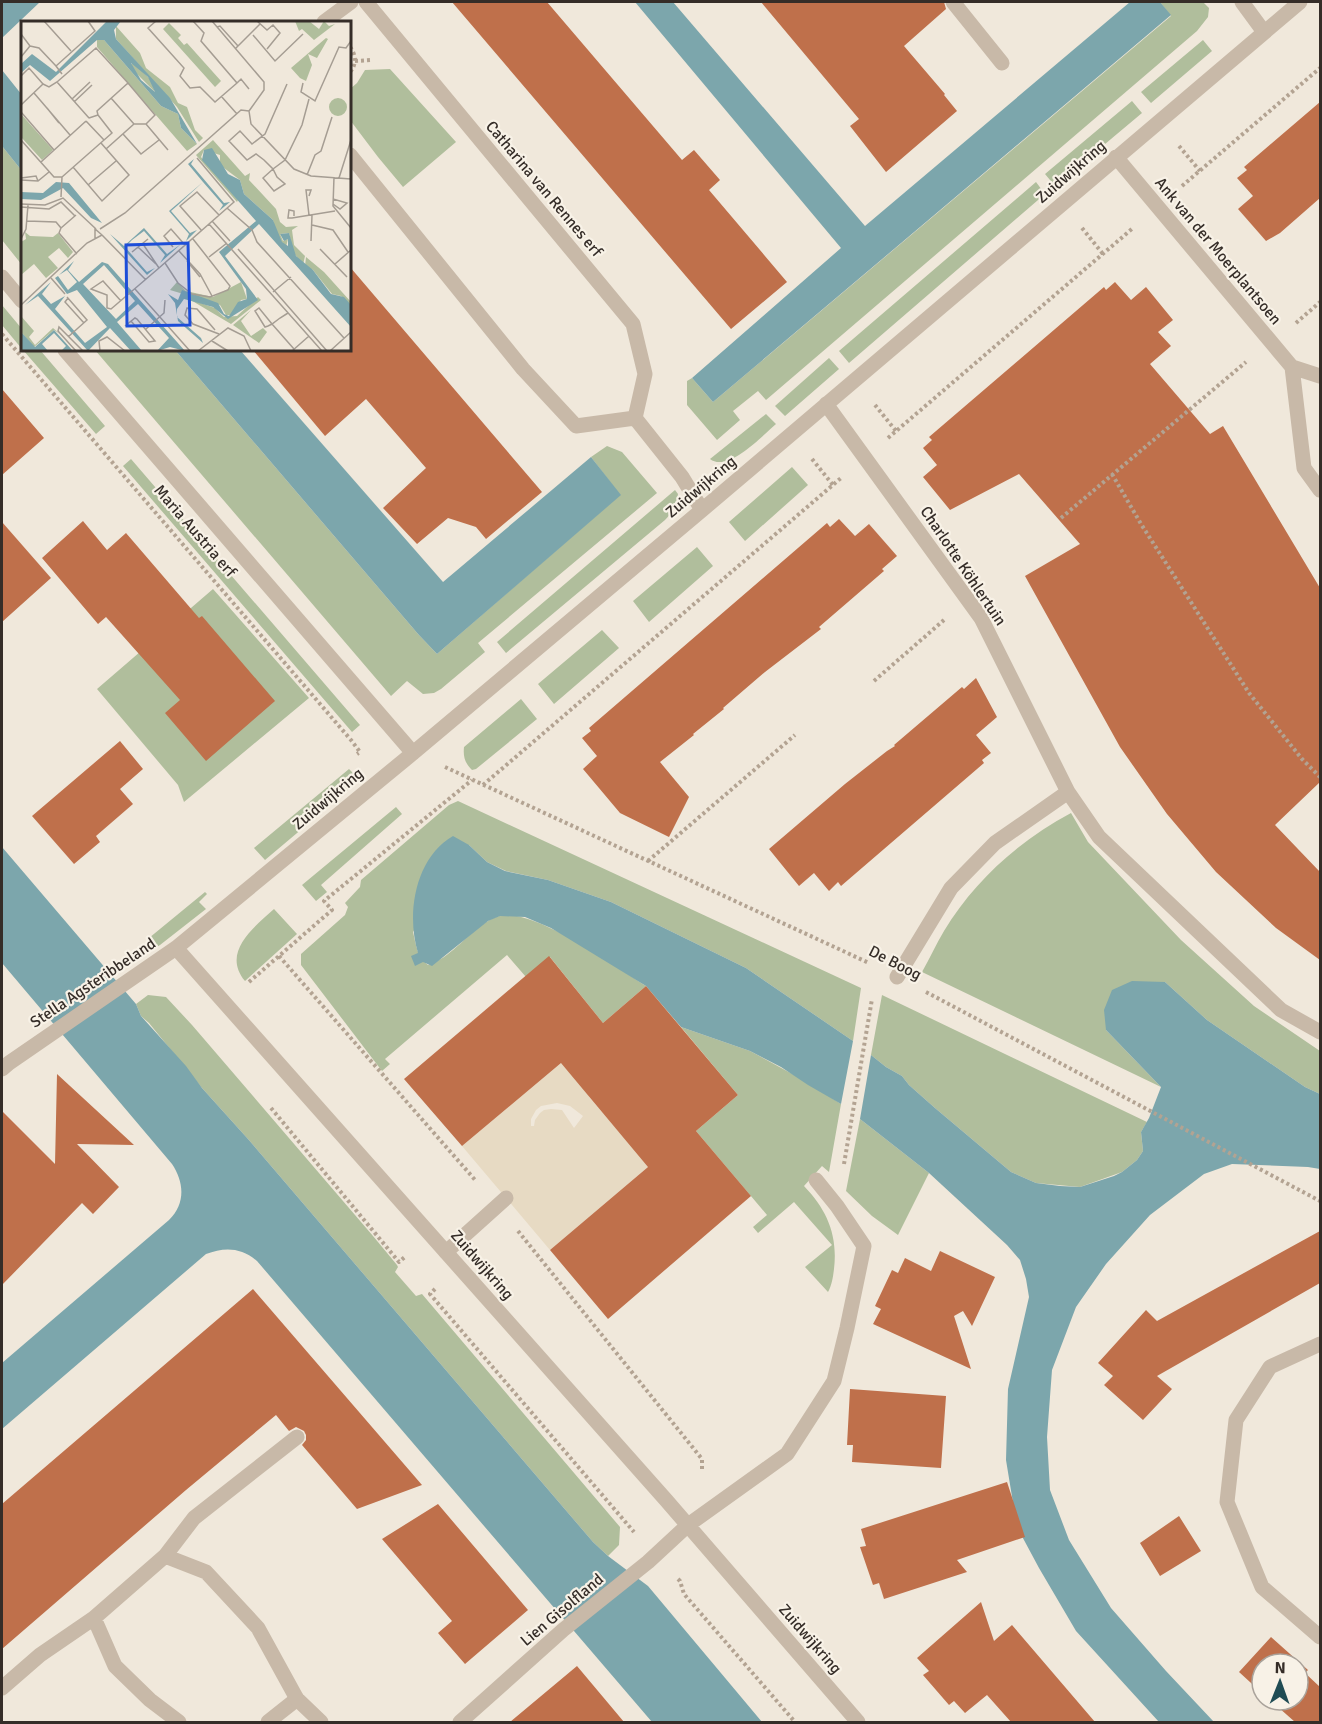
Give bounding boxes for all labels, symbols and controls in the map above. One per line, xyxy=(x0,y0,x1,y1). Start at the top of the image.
inset map xyxy=(21,21,351,351)
street label: Catharina van Rennes erf xyxy=(481,117,607,262)
street label: Zuidwijkring xyxy=(1032,136,1110,208)
street label: Ank van der Moerplantsoen xyxy=(1150,173,1286,329)
street label: Zuidwijkring xyxy=(662,452,740,522)
street label: Maria Austria erf xyxy=(149,481,241,582)
street label: Charlotte Köhlertuin xyxy=(916,502,1010,630)
street label: Zuidwijkring xyxy=(289,764,367,834)
street label: Stella Agsteribbeland xyxy=(26,934,160,1032)
street label: De Boog xyxy=(865,941,925,985)
street label: Zuidwijkring xyxy=(446,1226,518,1304)
street label: Lien Gisolfland xyxy=(516,1569,608,1651)
street label: Zuidwijkring xyxy=(774,1600,846,1678)
north arrow xyxy=(1250,1652,1310,1712)
text: N xyxy=(1275,1658,1286,1678)

